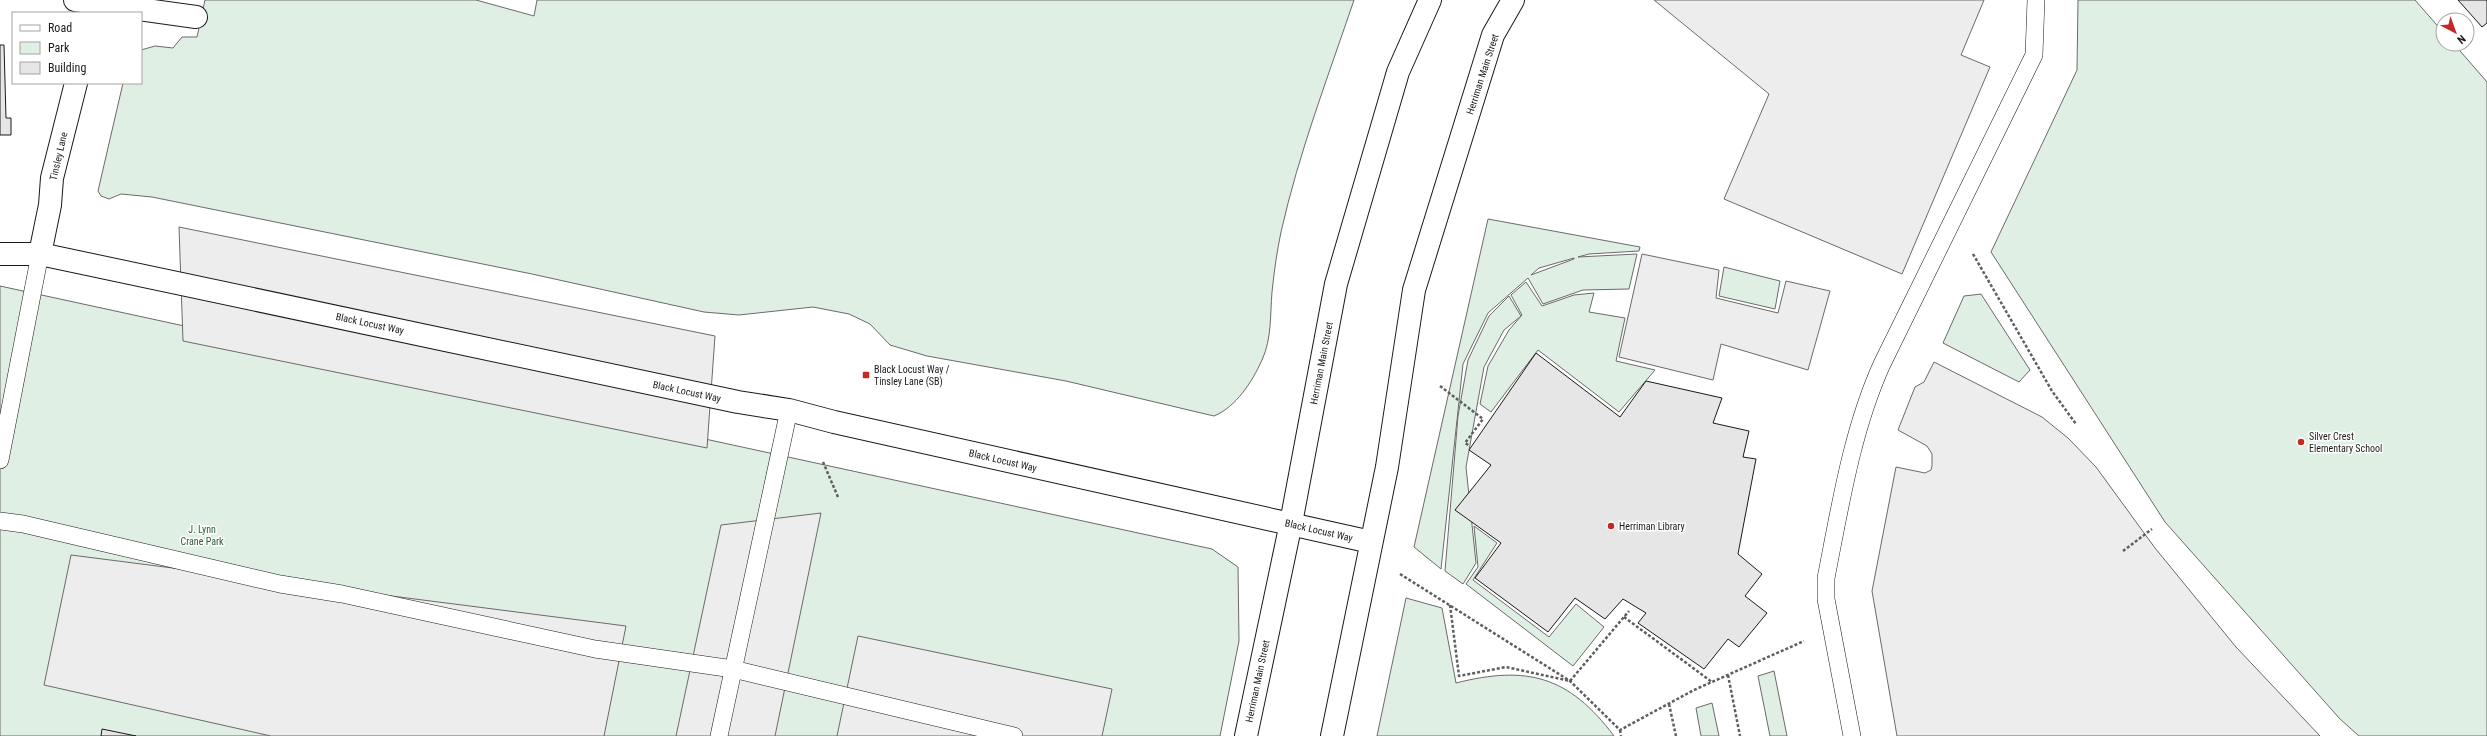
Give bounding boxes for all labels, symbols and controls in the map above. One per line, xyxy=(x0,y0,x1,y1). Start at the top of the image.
legend xyxy=(12,12,142,84)
north arrow xyxy=(2435,12,2475,52)
text: Road xyxy=(48,21,72,35)
text: N xyxy=(2454,32,2468,46)
street label: Herriman Main Street xyxy=(1464,33,1501,116)
text: Park xyxy=(48,41,70,55)
text: Building xyxy=(48,61,86,75)
street label: Tinsley Lane xyxy=(48,131,69,181)
street label: Black Locust Way xyxy=(335,311,405,336)
street label: Herriman Main Street xyxy=(1308,321,1335,405)
place label: Black Locust Way / Tinsley Lane (SB) xyxy=(874,364,950,388)
marker: Black Locust Way / Tinsley Lane (SB) xyxy=(861,370,871,380)
street label: Black Locust Way xyxy=(652,379,722,404)
place label: Silver Crest Elementary School xyxy=(2309,431,2382,454)
marker: Silver Crest Elementary School xyxy=(2296,437,2306,447)
street label: Black Locust Way xyxy=(968,447,1038,474)
street label: Black Locust Way xyxy=(1284,517,1354,544)
marker: Herriman Library xyxy=(1606,521,1616,531)
place label: Herriman Library xyxy=(1619,521,1685,532)
park label: J. Lynn Crane Park xyxy=(181,524,224,547)
street label: Herriman Main Street xyxy=(1243,639,1272,723)

